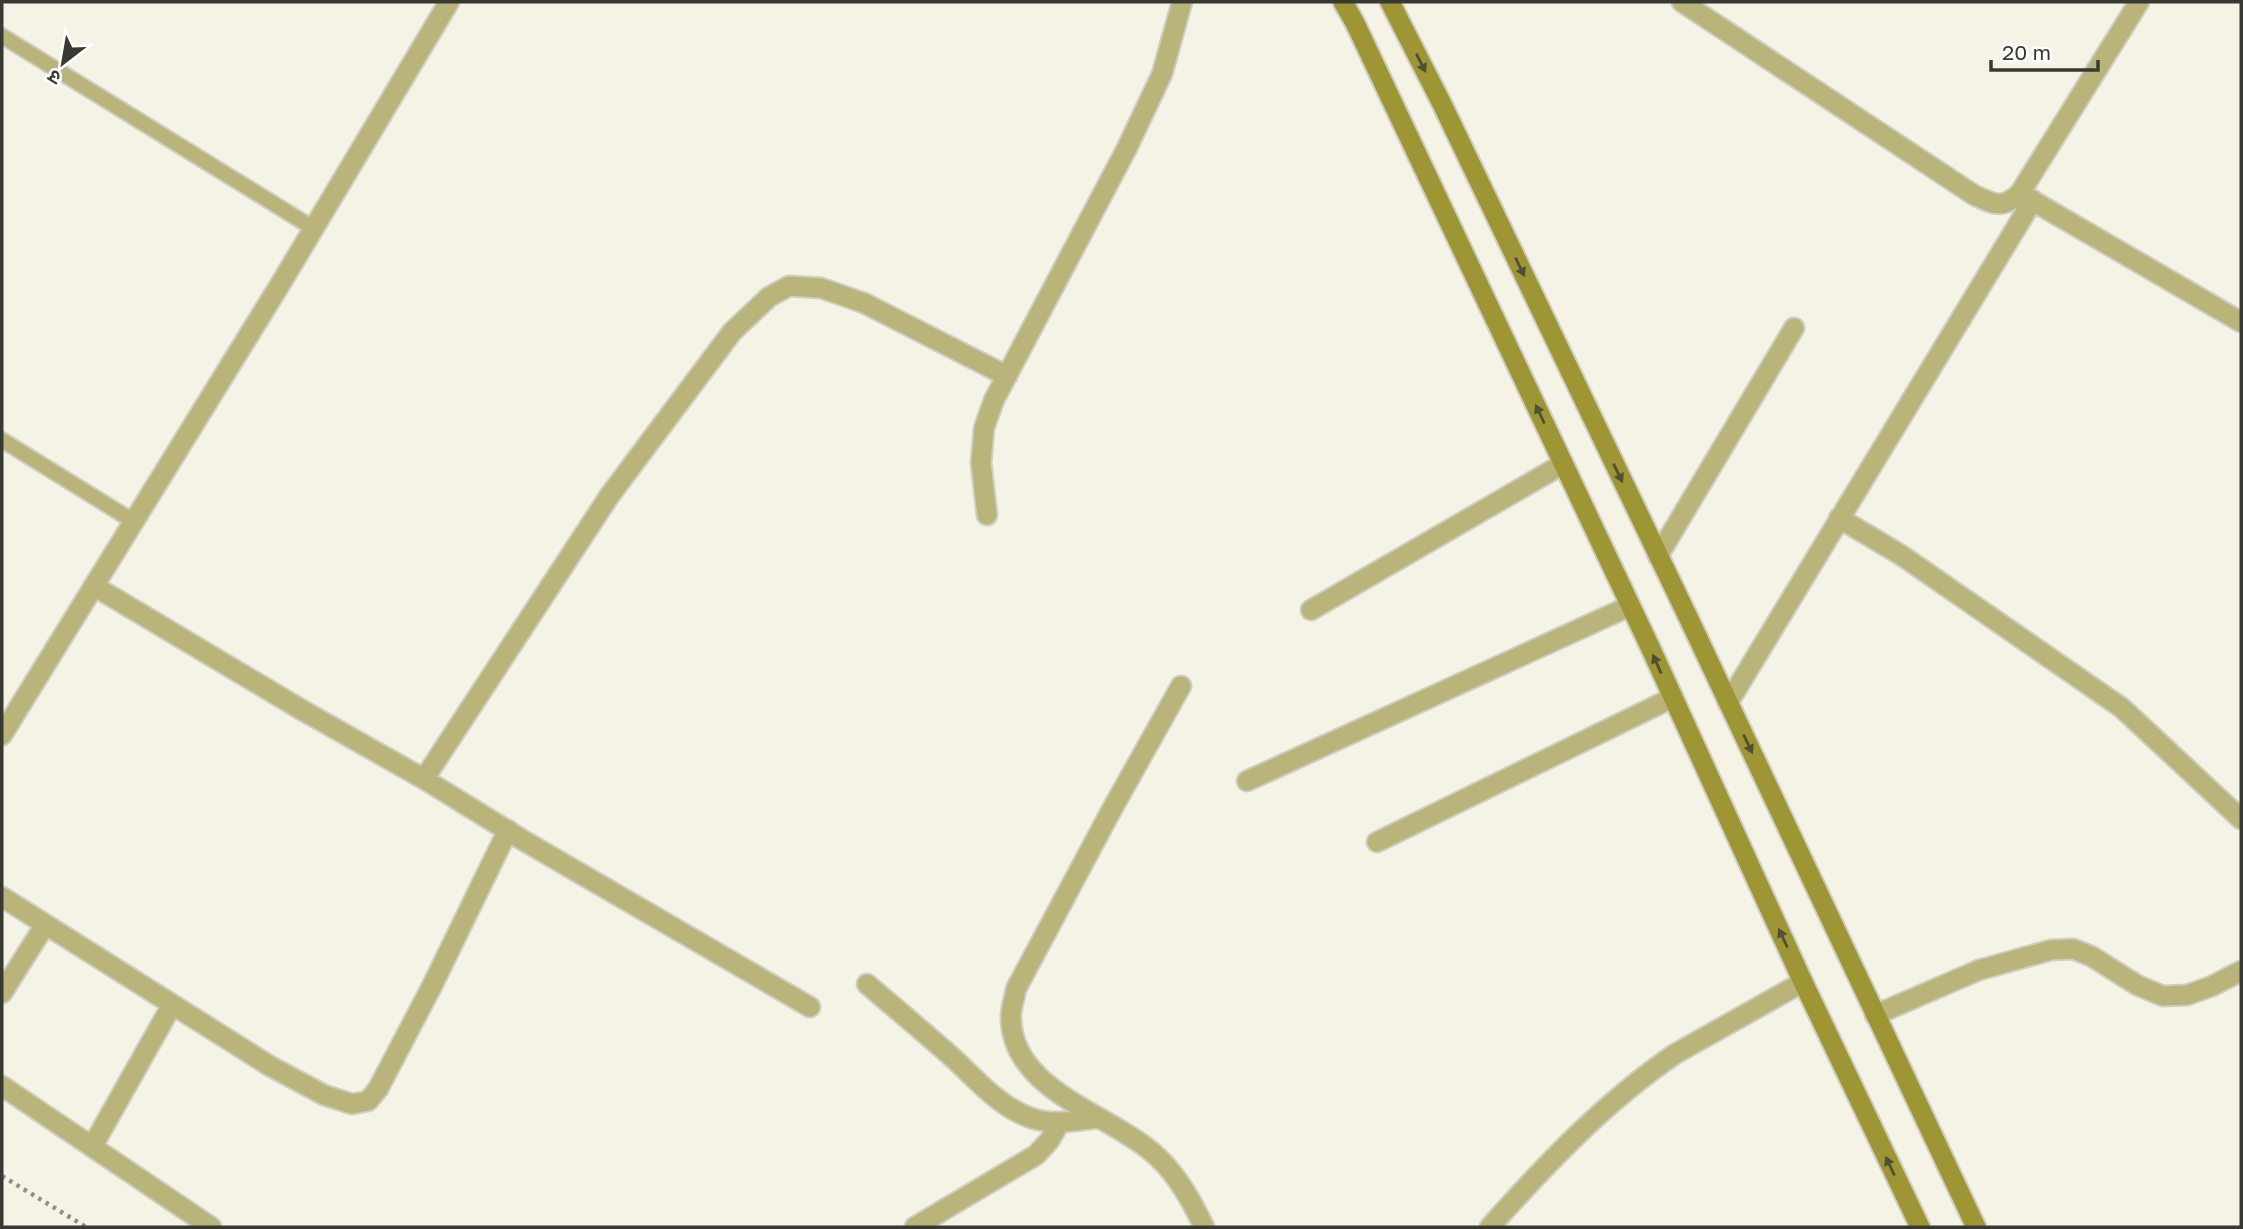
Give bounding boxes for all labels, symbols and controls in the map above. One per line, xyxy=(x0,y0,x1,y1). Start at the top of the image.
north arrow xyxy=(28,28,98,98)
scale bar xyxy=(1991,28,2098,72)
text: 20 m xyxy=(2002,39,2051,65)
one-way arrow xyxy=(1414,53,1426,73)
text: उ xyxy=(43,65,65,91)
one-way arrow xyxy=(1514,257,1526,277)
one-way arrow xyxy=(1534,404,1545,424)
one-way arrow xyxy=(1613,462,1624,483)
one-way arrow xyxy=(1651,654,1663,674)
one-way arrow xyxy=(1742,734,1753,754)
one-way arrow xyxy=(1777,928,1789,948)
one-way arrow xyxy=(1885,1156,1896,1176)

